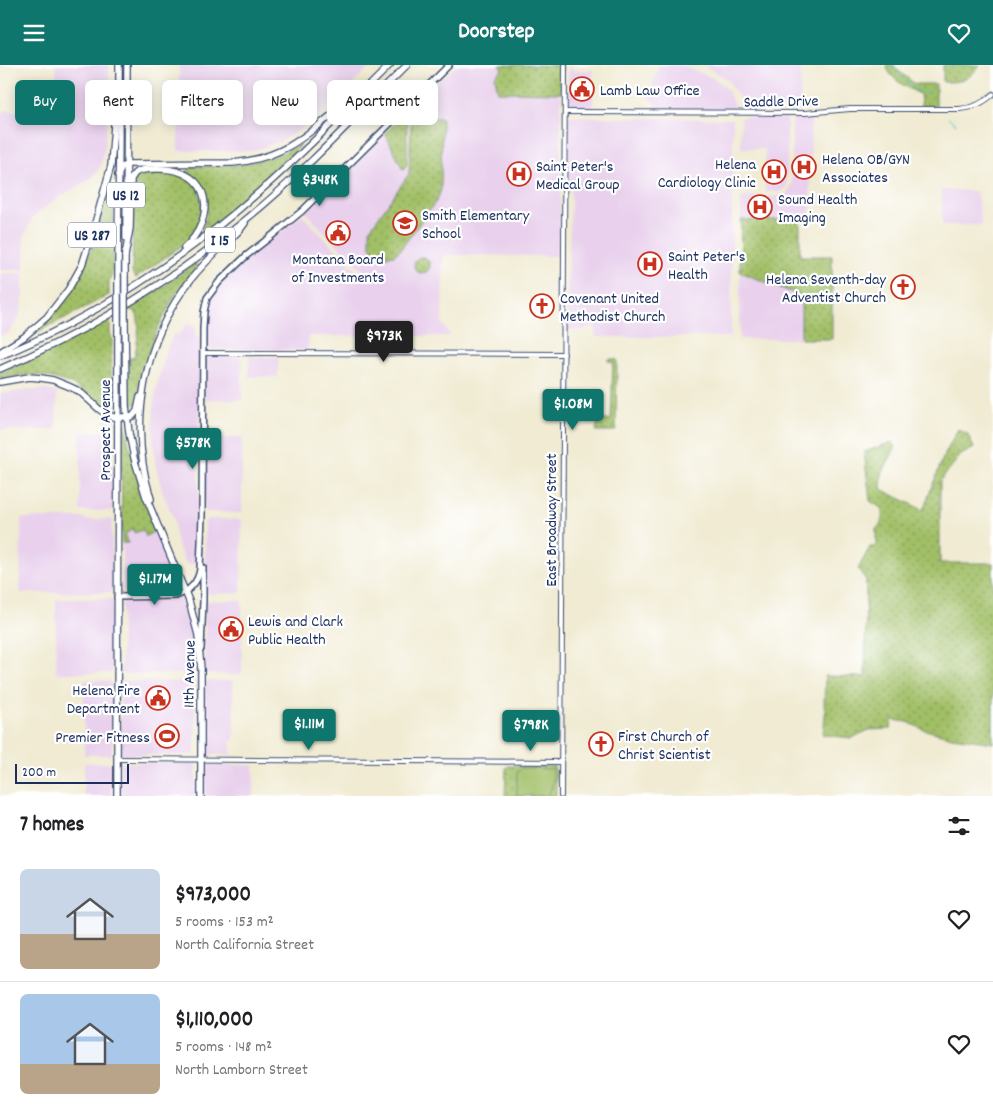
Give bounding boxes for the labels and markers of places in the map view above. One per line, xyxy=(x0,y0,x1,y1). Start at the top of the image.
public building icon: Lamb Law Office xyxy=(569,76,595,102)
place label: Lamb Law Office xyxy=(600,80,700,103)
place label: Helena OB/GYN Associates xyxy=(822,149,910,190)
place label: Helena Cardiology Clinic xyxy=(658,154,756,195)
hospital icon: Helena OB/GYN Associates xyxy=(791,154,817,180)
place label: Saint Peter's Medical Group xyxy=(536,156,620,197)
hospital icon: Helena Cardiology Clinic xyxy=(761,159,787,185)
hospital icon: Saint Peter's Medical Group xyxy=(506,161,532,187)
pin: $348K xyxy=(285,165,355,207)
place label: Sound Health Imaging xyxy=(778,189,857,230)
hospital icon: Sound Health Imaging xyxy=(747,194,773,220)
place label: Smith Elementary School xyxy=(422,205,530,246)
school or university icon: Smith Elementary School xyxy=(392,210,418,236)
public building icon: Montana Board of Investments xyxy=(325,220,351,246)
place label: Saint Peter's Health xyxy=(668,246,746,287)
place label: Montana Board of Investments xyxy=(291,249,385,290)
hospital icon: Saint Peter's Health xyxy=(637,251,663,277)
place label: Helena Seventh-day Adventist Church xyxy=(766,269,887,310)
church icon: Helena Seventh-day Adventist Church xyxy=(890,274,916,300)
place label: Covenant United Methodist Church xyxy=(560,288,665,329)
church icon: Covenant United Methodist Church xyxy=(529,293,555,319)
pin: $973K xyxy=(349,321,419,363)
pin: $1.08M xyxy=(532,389,614,431)
pin: $578K xyxy=(158,427,228,470)
pin: $1.17M xyxy=(114,563,196,606)
place label: Lewis and Clark Public Health xyxy=(248,611,343,652)
public building icon: Lewis and Clark Public Health xyxy=(218,616,244,642)
place label: Helena Fire Department xyxy=(67,680,140,721)
public building icon: Helena Fire Department xyxy=(145,685,171,711)
pin: $1.11M xyxy=(268,709,350,751)
pin: $798K xyxy=(496,709,566,752)
sports icon: Premier Fitness xyxy=(154,723,180,749)
place label: First Church of Christ Scientist xyxy=(618,726,711,767)
place label: Premier Fitness xyxy=(55,727,150,750)
church icon: First Church of Christ Scientist xyxy=(588,731,614,757)

